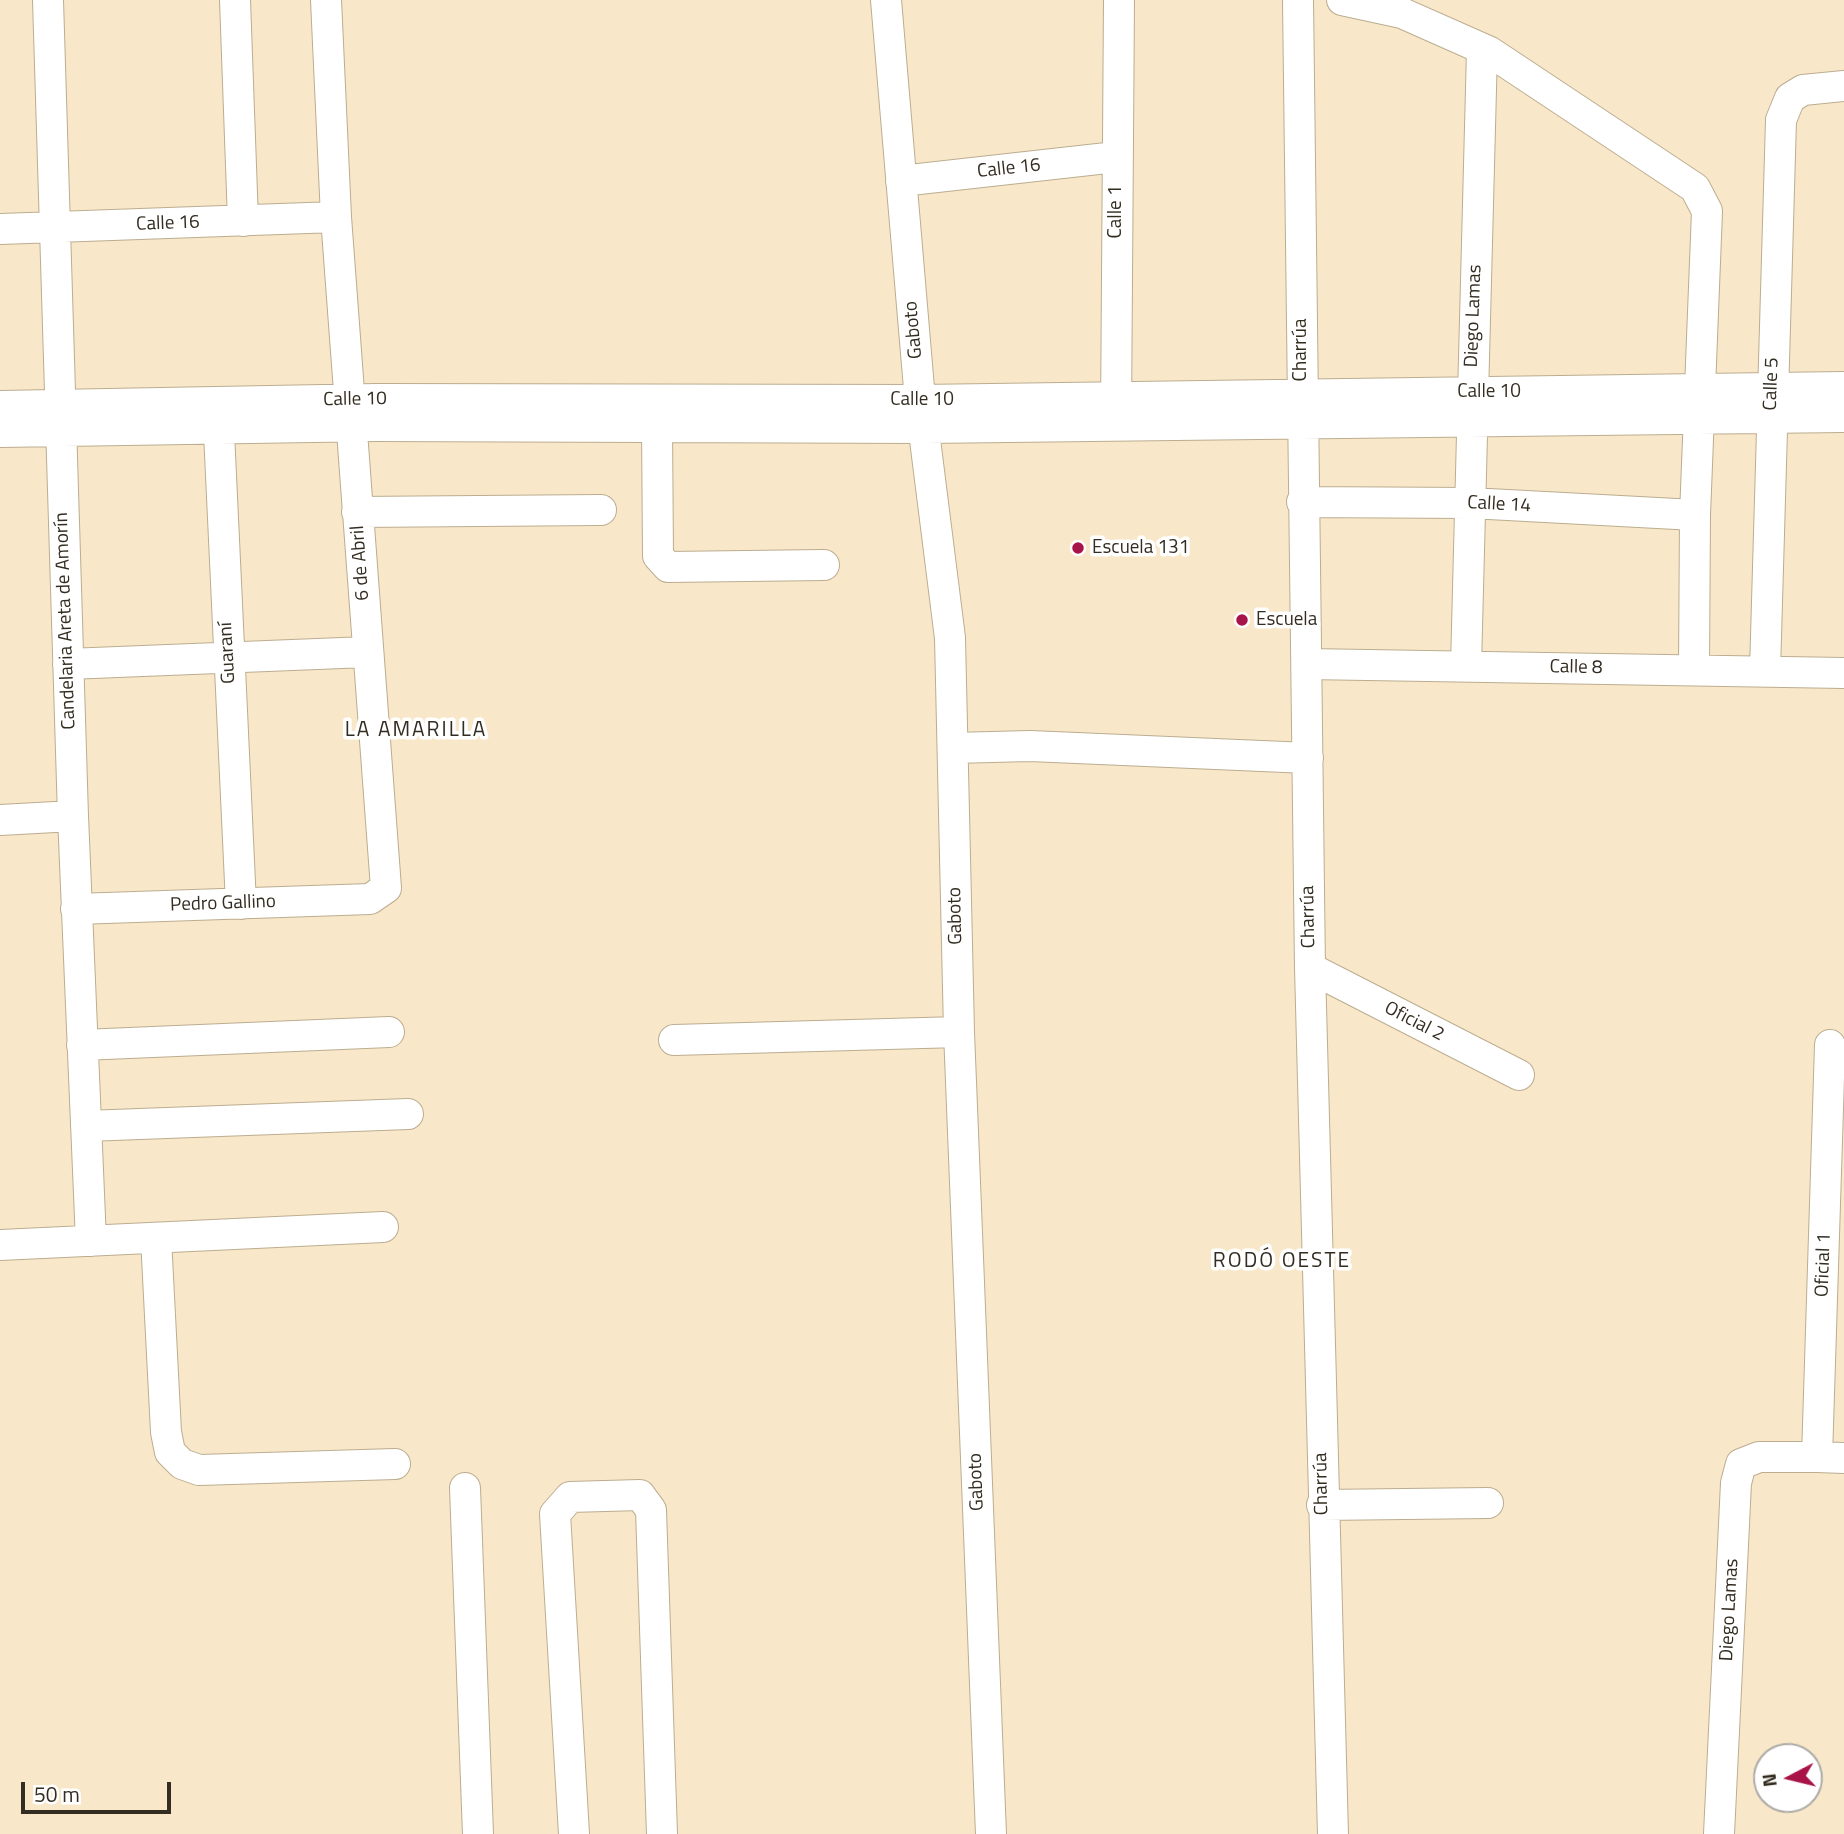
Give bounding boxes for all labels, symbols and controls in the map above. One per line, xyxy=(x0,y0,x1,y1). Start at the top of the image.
street label: Calle 16 xyxy=(976,154,1042,184)
street label: Calle 1 xyxy=(1105,185,1127,239)
street label: Calle 16 xyxy=(136,211,200,237)
street label: Diego Lamas xyxy=(1461,264,1487,368)
street label: Gaboto xyxy=(900,300,928,360)
street label: Charrúa xyxy=(1290,319,1312,381)
street label: Calle 5 xyxy=(1760,357,1784,411)
street label: Calle 10 xyxy=(1457,381,1521,403)
street label: Calle 10 xyxy=(323,388,387,412)
street label: Calle 10 xyxy=(890,389,954,411)
street label: Calle 14 xyxy=(1467,492,1531,518)
street label: Candelaria Areta de Amorín xyxy=(51,512,81,730)
street label: 6 de Abril xyxy=(347,525,375,601)
place label: Escuela 131 xyxy=(1092,537,1189,559)
marker: Escuela 131 xyxy=(1070,540,1086,556)
place label: Escuela xyxy=(1256,609,1317,631)
marker: Escuela xyxy=(1234,612,1250,628)
street label: Guaraní xyxy=(215,622,241,684)
street label: Calle 8 xyxy=(1549,656,1603,680)
district label: LA AMARILLA xyxy=(346,718,486,744)
street label: Charrúa xyxy=(1297,885,1321,949)
street label: Gaboto xyxy=(944,887,968,945)
street label: Pedro Gallino xyxy=(170,891,276,917)
street label: Oficial 2 xyxy=(1380,997,1448,1047)
street label: Oficial 1 xyxy=(1811,1233,1837,1297)
district label: RODÓ OESTE xyxy=(1214,1249,1350,1275)
street label: Charrúa xyxy=(1310,1452,1334,1516)
street label: Gaboto xyxy=(965,1453,989,1511)
street label: Diego Lamas xyxy=(1716,1558,1744,1662)
north arrow xyxy=(1753,1743,1823,1813)
scale bar xyxy=(24,1768,175,1812)
text: N xyxy=(1753,1772,1784,1789)
text: 50 m xyxy=(34,1778,80,1810)

